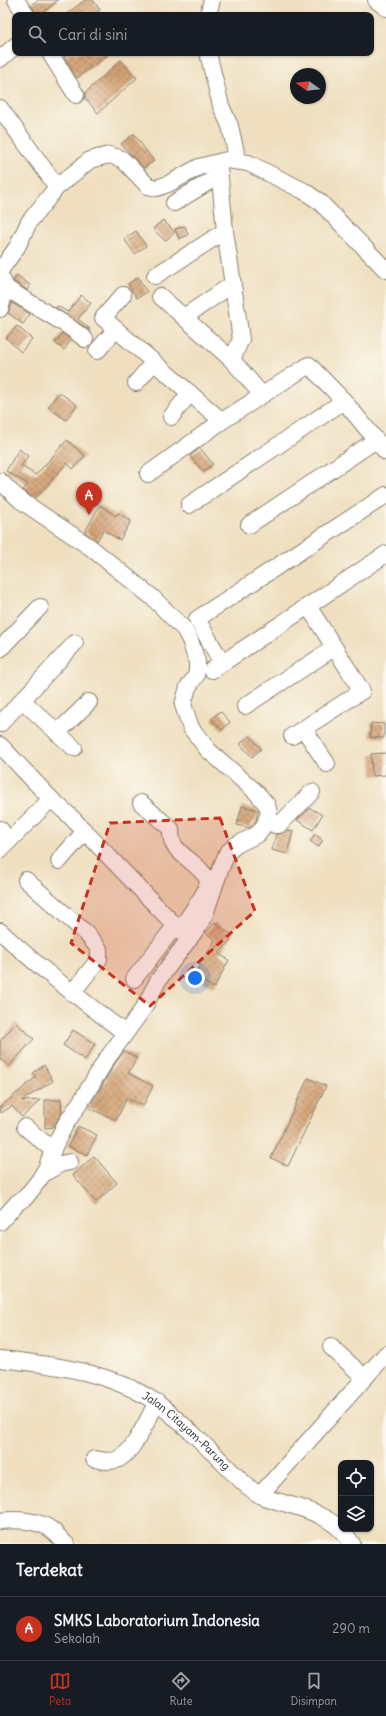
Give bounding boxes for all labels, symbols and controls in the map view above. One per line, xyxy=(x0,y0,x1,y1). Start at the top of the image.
search box xyxy=(12,12,374,56)
icon: search xyxy=(26,23,48,45)
text: Cari di sini xyxy=(58,25,127,44)
north arrow xyxy=(290,68,326,104)
pin: A xyxy=(76,482,102,515)
your location xyxy=(185,968,205,988)
street label: Jalan Citayam-Parung xyxy=(140,1389,233,1473)
map controls xyxy=(338,1460,374,1532)
button: locate xyxy=(338,1460,374,1496)
button: layers xyxy=(338,1496,374,1532)
text: Terdekat xyxy=(16,1559,83,1581)
text: SMKS Laboratorium Indonesia xyxy=(54,1611,260,1630)
text: A xyxy=(25,1620,33,1637)
text: 290 m xyxy=(332,1620,370,1637)
text: Sekolah xyxy=(54,1630,100,1647)
tab: Peta xyxy=(49,1670,71,1708)
tab: Rute xyxy=(169,1670,192,1708)
tab: Disimpan xyxy=(291,1670,337,1708)

